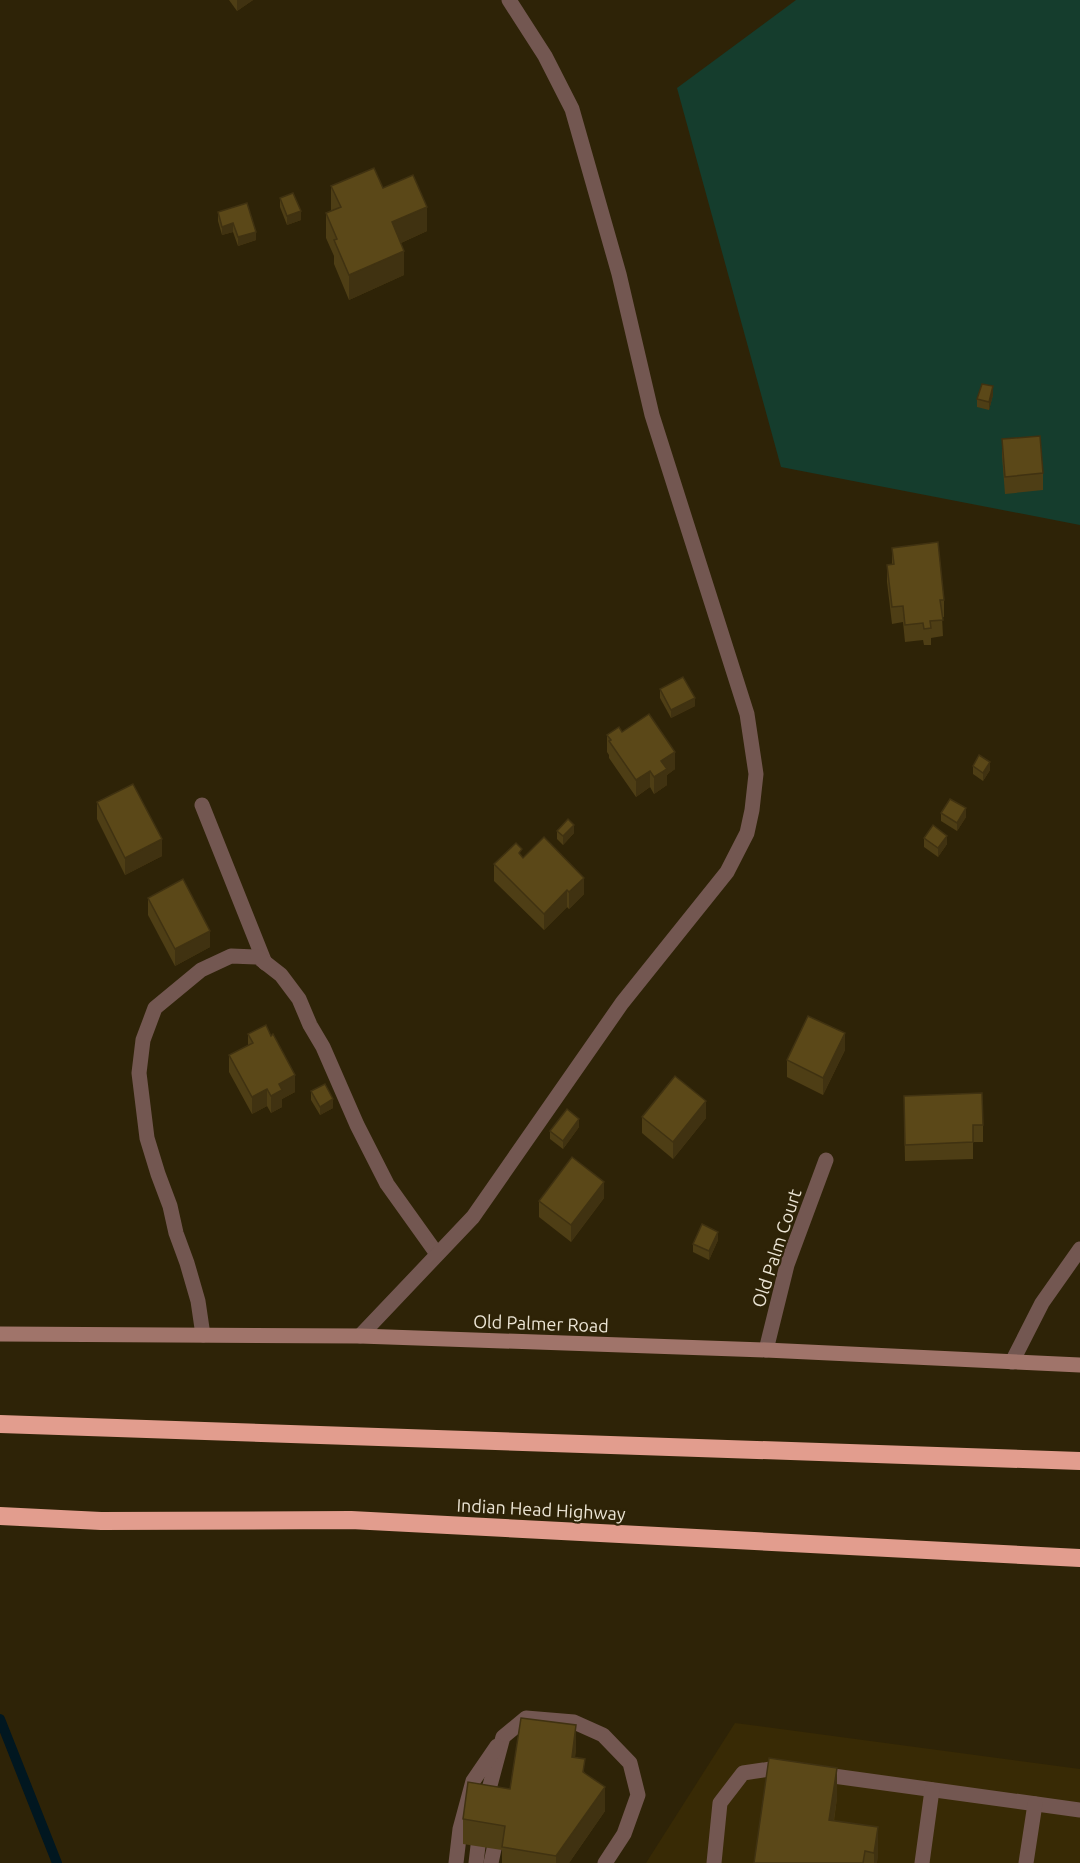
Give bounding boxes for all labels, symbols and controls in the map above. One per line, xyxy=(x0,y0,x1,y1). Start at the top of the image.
street label: Old Palm Court xyxy=(747,1186,805,1310)
street label: Old Palmer Road xyxy=(473,1311,609,1335)
street label: Indian Head Highway xyxy=(456,1495,626,1523)

